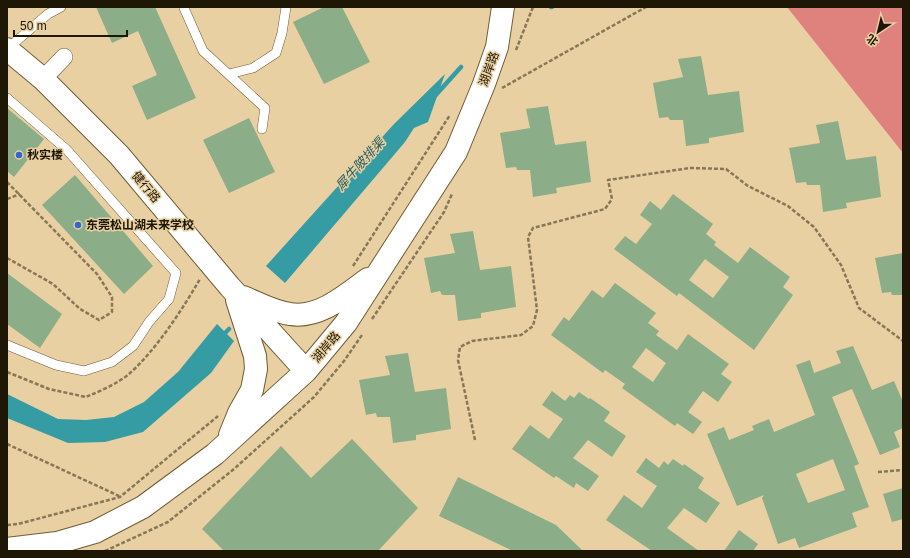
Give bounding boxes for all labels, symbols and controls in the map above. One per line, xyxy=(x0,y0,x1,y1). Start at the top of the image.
scale bar xyxy=(14,12,127,38)
north arrow xyxy=(858,12,898,52)
text: 50 m xyxy=(20,19,47,33)
text: 北 xyxy=(864,32,880,48)
street label: 湖岸路 xyxy=(476,50,502,88)
water label: 犀牛陂排渠 xyxy=(333,133,389,193)
place label: 秋实楼 xyxy=(27,148,63,162)
marker: 秋实楼 xyxy=(14,150,24,160)
street label: 健行路 xyxy=(129,169,163,205)
place label: 东莞松山湖未来学校 xyxy=(86,218,194,232)
marker: 东莞松山湖未来学校 xyxy=(73,220,83,230)
street label: 湖岸路 xyxy=(309,329,343,365)

